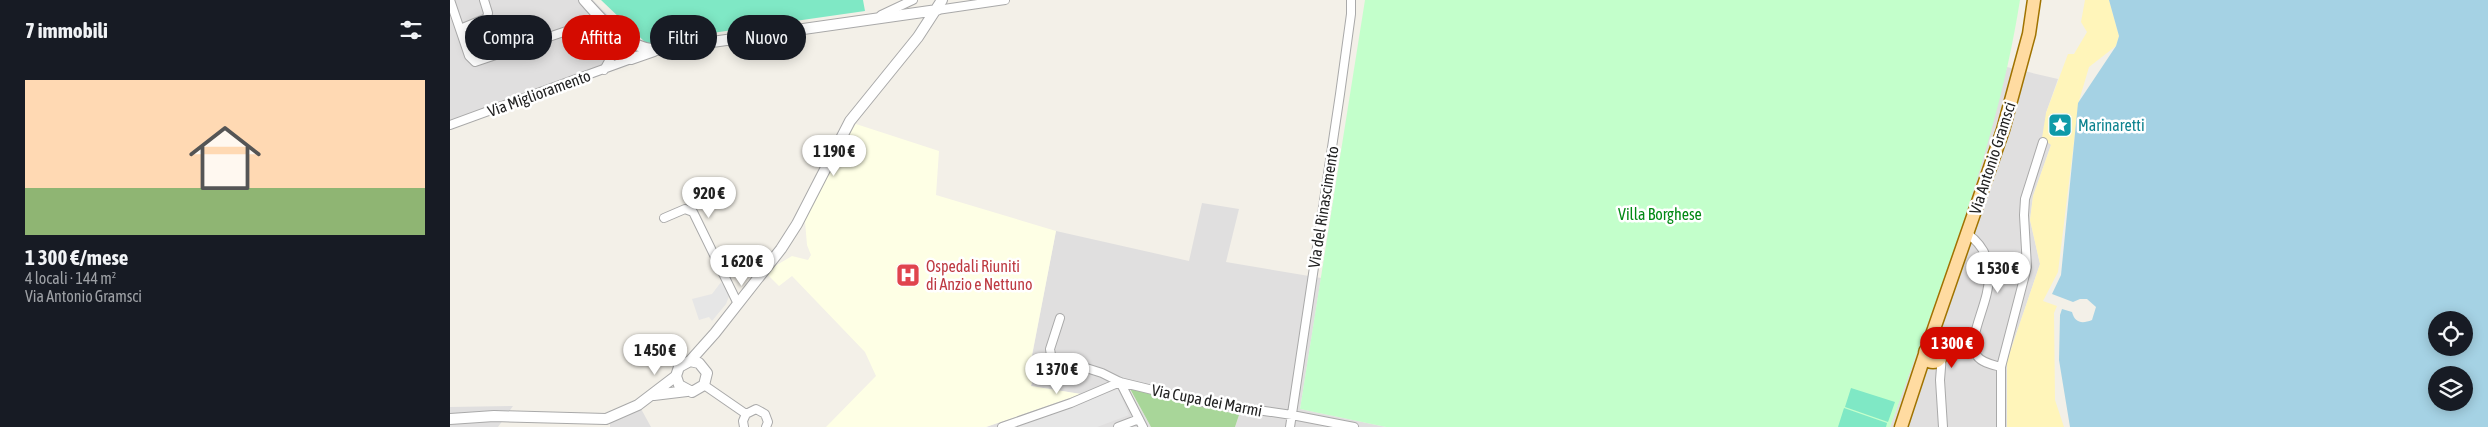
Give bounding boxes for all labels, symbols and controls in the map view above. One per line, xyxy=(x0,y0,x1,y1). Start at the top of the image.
chip: Compra xyxy=(465,15,552,60)
chip: Affitta xyxy=(562,15,640,60)
chip: Filtri xyxy=(650,15,717,60)
chip: Nuovo xyxy=(727,15,806,60)
icon: filters xyxy=(397,16,425,44)
text: 7 immobili xyxy=(25,18,108,42)
street label: Via Miglioramento xyxy=(485,66,593,121)
street label: Via Antonio Gramsci xyxy=(1965,100,2019,216)
place icon: Marinaretti xyxy=(2047,112,2073,138)
icon: home xyxy=(180,113,270,203)
place label: Marinaretti xyxy=(2078,116,2145,134)
pin: 1 190 € xyxy=(788,134,880,177)
text: 1 190 € xyxy=(813,142,855,160)
street label: Via del Rinascimento xyxy=(1304,145,1342,269)
pin: 920 € xyxy=(674,176,744,219)
text: 920 € xyxy=(693,184,725,202)
park label: Villa Borghese xyxy=(1618,205,1702,224)
pin: 1 620 € xyxy=(696,244,788,287)
text: 1 300 €/mese xyxy=(25,245,128,269)
text: 1 620 € xyxy=(721,252,763,270)
pin: 1 530 € xyxy=(1952,252,2044,294)
place label: Ospedali Riuniti di Anzio e Nettuno xyxy=(926,257,1033,293)
text: 1 530 € xyxy=(1977,259,2019,277)
hospital icon: Ospedali Riuniti di Anzio e Nettuno xyxy=(895,262,921,288)
text: 4 locali · 144 m² xyxy=(25,269,116,287)
text: Via Antonio Gramsci xyxy=(25,287,142,305)
map controls xyxy=(2428,311,2473,411)
button: locate xyxy=(2428,311,2473,356)
pin: 1 300 € xyxy=(1906,326,1998,369)
pin: 1 450 € xyxy=(609,334,701,376)
text: 1 300 € xyxy=(1931,334,1973,352)
text: 1 450 € xyxy=(634,341,676,359)
pin: 1 370 € xyxy=(1011,352,1103,395)
text: 1 370 € xyxy=(1036,360,1078,378)
button: layers xyxy=(2428,366,2473,411)
street label: Via Cupa dei Marmi xyxy=(1150,380,1264,421)

